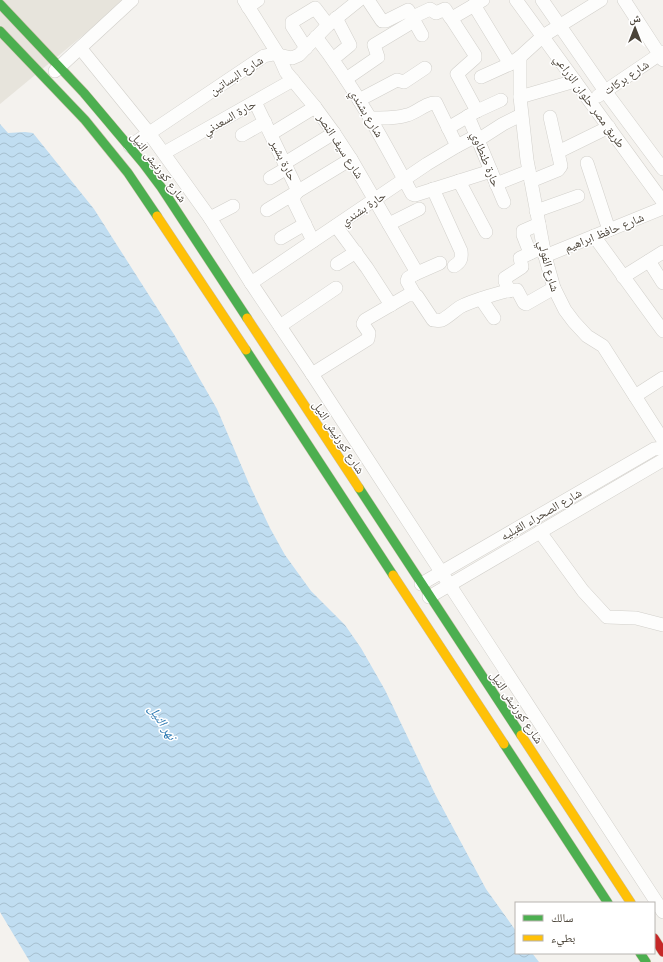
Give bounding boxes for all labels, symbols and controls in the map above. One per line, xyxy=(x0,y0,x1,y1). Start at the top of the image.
north arrow xyxy=(615,8,655,48)
text: ش xyxy=(629,10,641,26)
street label: شارع البساتين xyxy=(206,51,266,99)
street label: طريق مصر حلوان الزراعي xyxy=(549,51,630,152)
street label: شارع بركات xyxy=(600,56,652,98)
street label: شارع بشندي xyxy=(344,86,388,142)
street label: حارة السعدني xyxy=(199,95,260,141)
street label: شارع سيف النصر xyxy=(313,109,368,182)
street label: شارع كورنيش النيل xyxy=(127,128,191,206)
street label: حارة طنطاوي xyxy=(465,129,505,190)
street label: حارة بشير xyxy=(266,136,301,184)
street label: حارة بشندي xyxy=(337,186,390,231)
street label: شارع حافظ ابراهيم xyxy=(562,208,647,256)
street label: شارع الفولي xyxy=(532,238,564,294)
street label: شارع كورنيش النيل xyxy=(309,397,369,477)
street label: شارع الصحراء القبليه xyxy=(497,484,585,544)
street label: شارع كورنيش النيل xyxy=(486,667,548,747)
water label: نهر النيل xyxy=(145,701,183,745)
legend xyxy=(515,902,655,954)
text: سالك xyxy=(551,909,573,926)
text: بطيء xyxy=(551,929,575,948)

